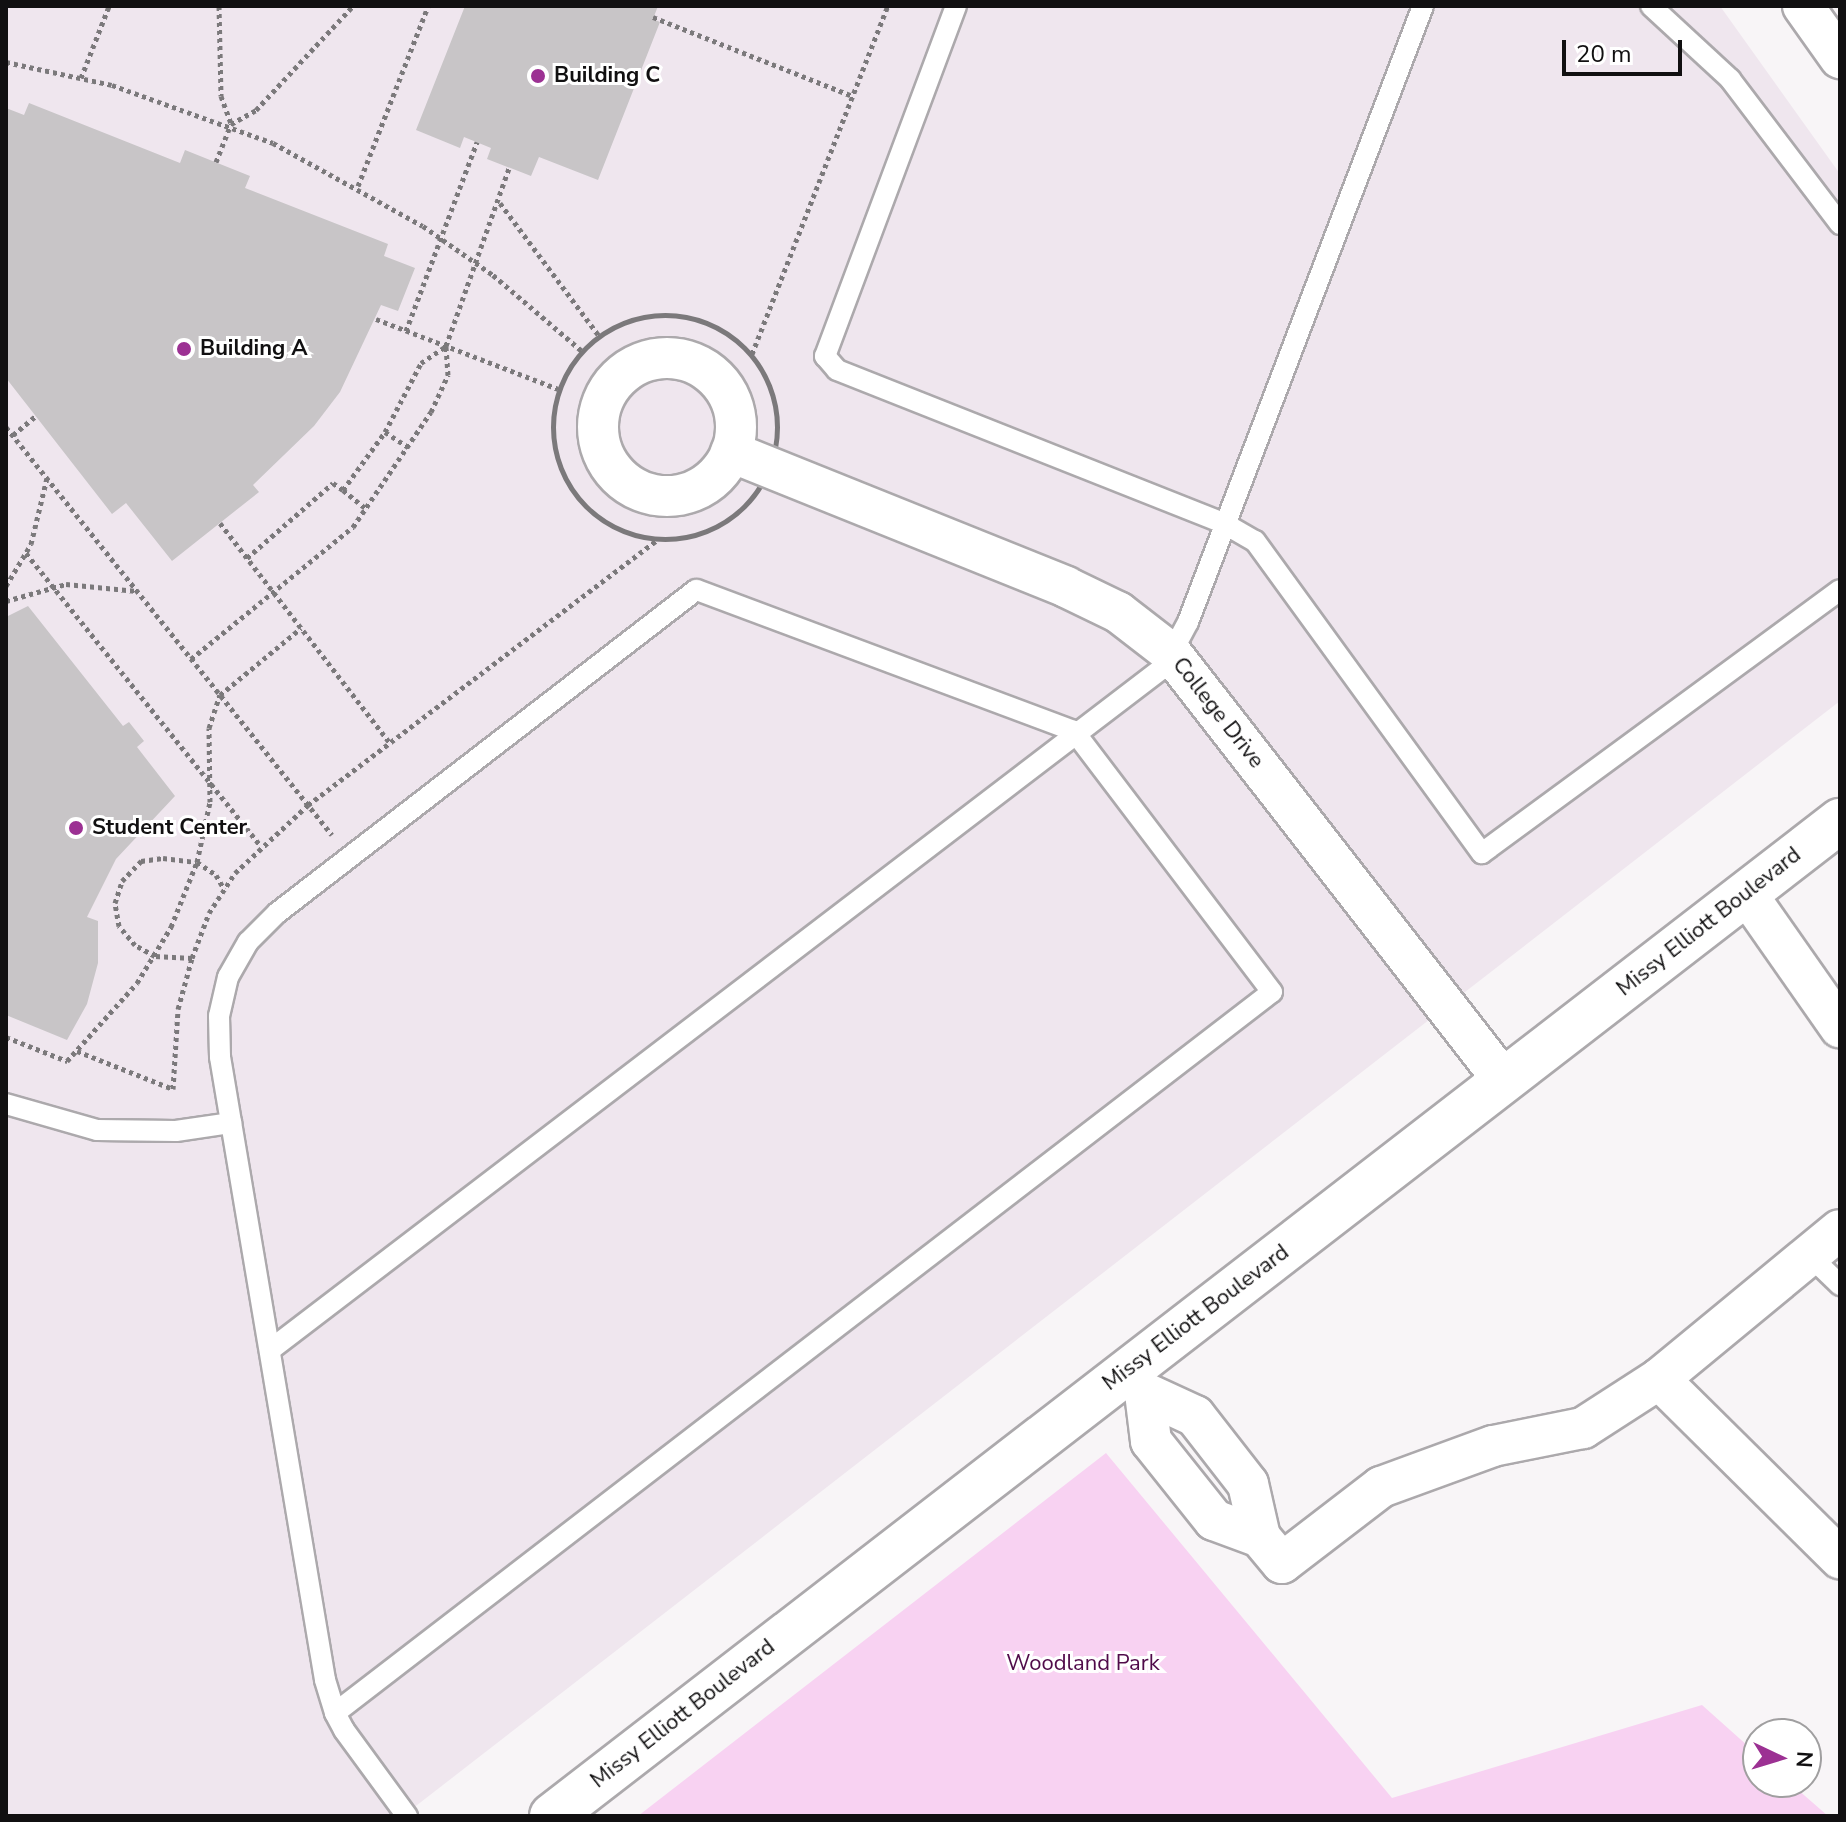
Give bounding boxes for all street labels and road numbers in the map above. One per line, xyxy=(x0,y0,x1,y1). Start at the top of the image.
street label: College Drive xyxy=(1167,652,1269,774)
street label: Missy Elliott Boulevard xyxy=(1612,842,1806,1002)
street label: Missy Elliott Boulevard xyxy=(1098,1239,1294,1397)
street label: Missy Elliott Boulevard xyxy=(586,1634,780,1794)

